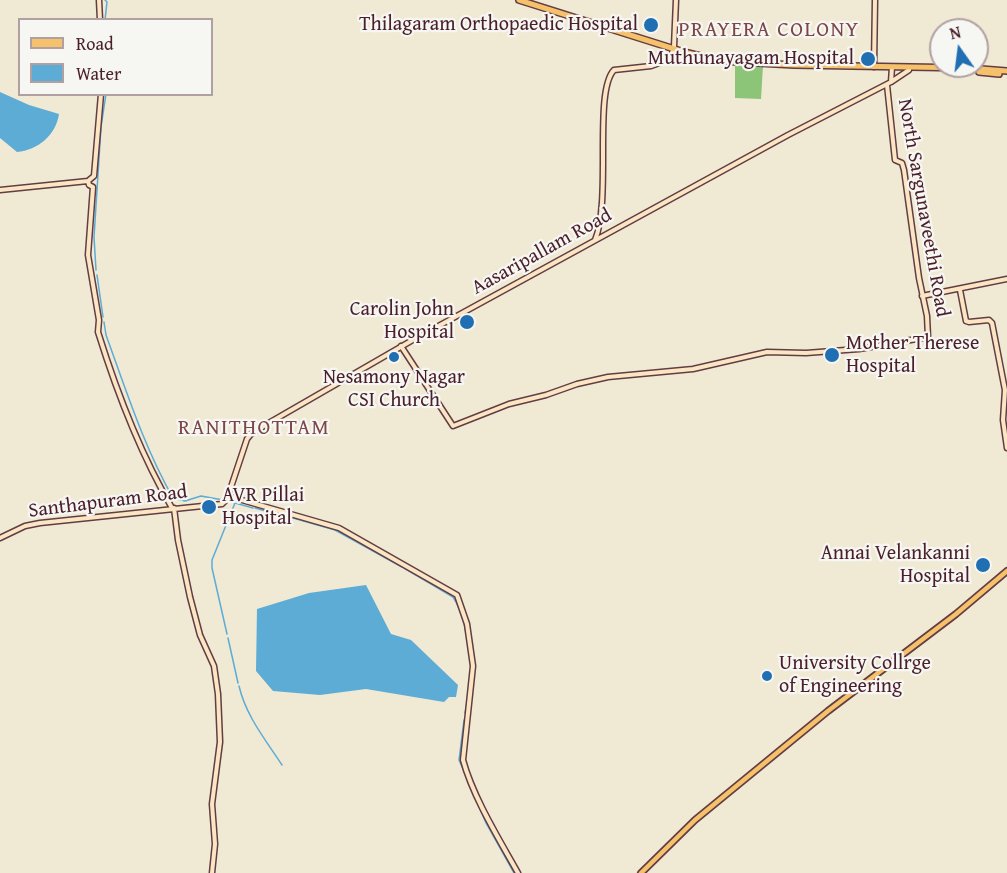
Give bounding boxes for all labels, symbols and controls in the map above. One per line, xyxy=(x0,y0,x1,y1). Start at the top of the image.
place label: Thilagaram Orthopaedic Hospital xyxy=(359,13,638,37)
marker: Thilagaram Orthopaedic Hospital xyxy=(642,16,660,34)
legend xyxy=(18,18,213,96)
district label: PRAYERA COLONY xyxy=(678,18,860,44)
north arrow xyxy=(929,18,989,78)
text: N xyxy=(947,20,963,45)
text: Road xyxy=(76,30,114,57)
place label: Muthunayagam Hospital xyxy=(648,47,854,71)
marker: Muthunayagam Hospital xyxy=(859,50,877,68)
text: Water xyxy=(76,60,121,87)
street label: North Sargunaveethi Road xyxy=(892,97,954,319)
street label: Aasaripallam Road xyxy=(468,204,616,300)
place label: Carolin John Hospital xyxy=(350,298,454,345)
marker: Carolin John Hospital xyxy=(458,313,476,331)
place label: Mother Therese Hospital xyxy=(846,332,979,379)
marker: Mother Therese Hospital xyxy=(823,346,841,364)
marker: Nesamony Nagar CSI Church xyxy=(387,350,401,364)
place label: Nesamony Nagar CSI Church xyxy=(323,366,465,413)
district label: RANITHOTTAM xyxy=(178,416,330,442)
street label: Santhapuram Road xyxy=(27,480,189,524)
place label: AVR Pillai Hospital xyxy=(222,484,304,531)
marker: AVR Pillai Hospital xyxy=(200,498,218,516)
place label: Annai Velankanni Hospital xyxy=(821,542,970,589)
marker: Annai Velankanni Hospital xyxy=(974,556,992,574)
place label: University Collrge of Engineering xyxy=(779,652,931,699)
marker: University Collrge of Engineering xyxy=(760,669,774,683)

